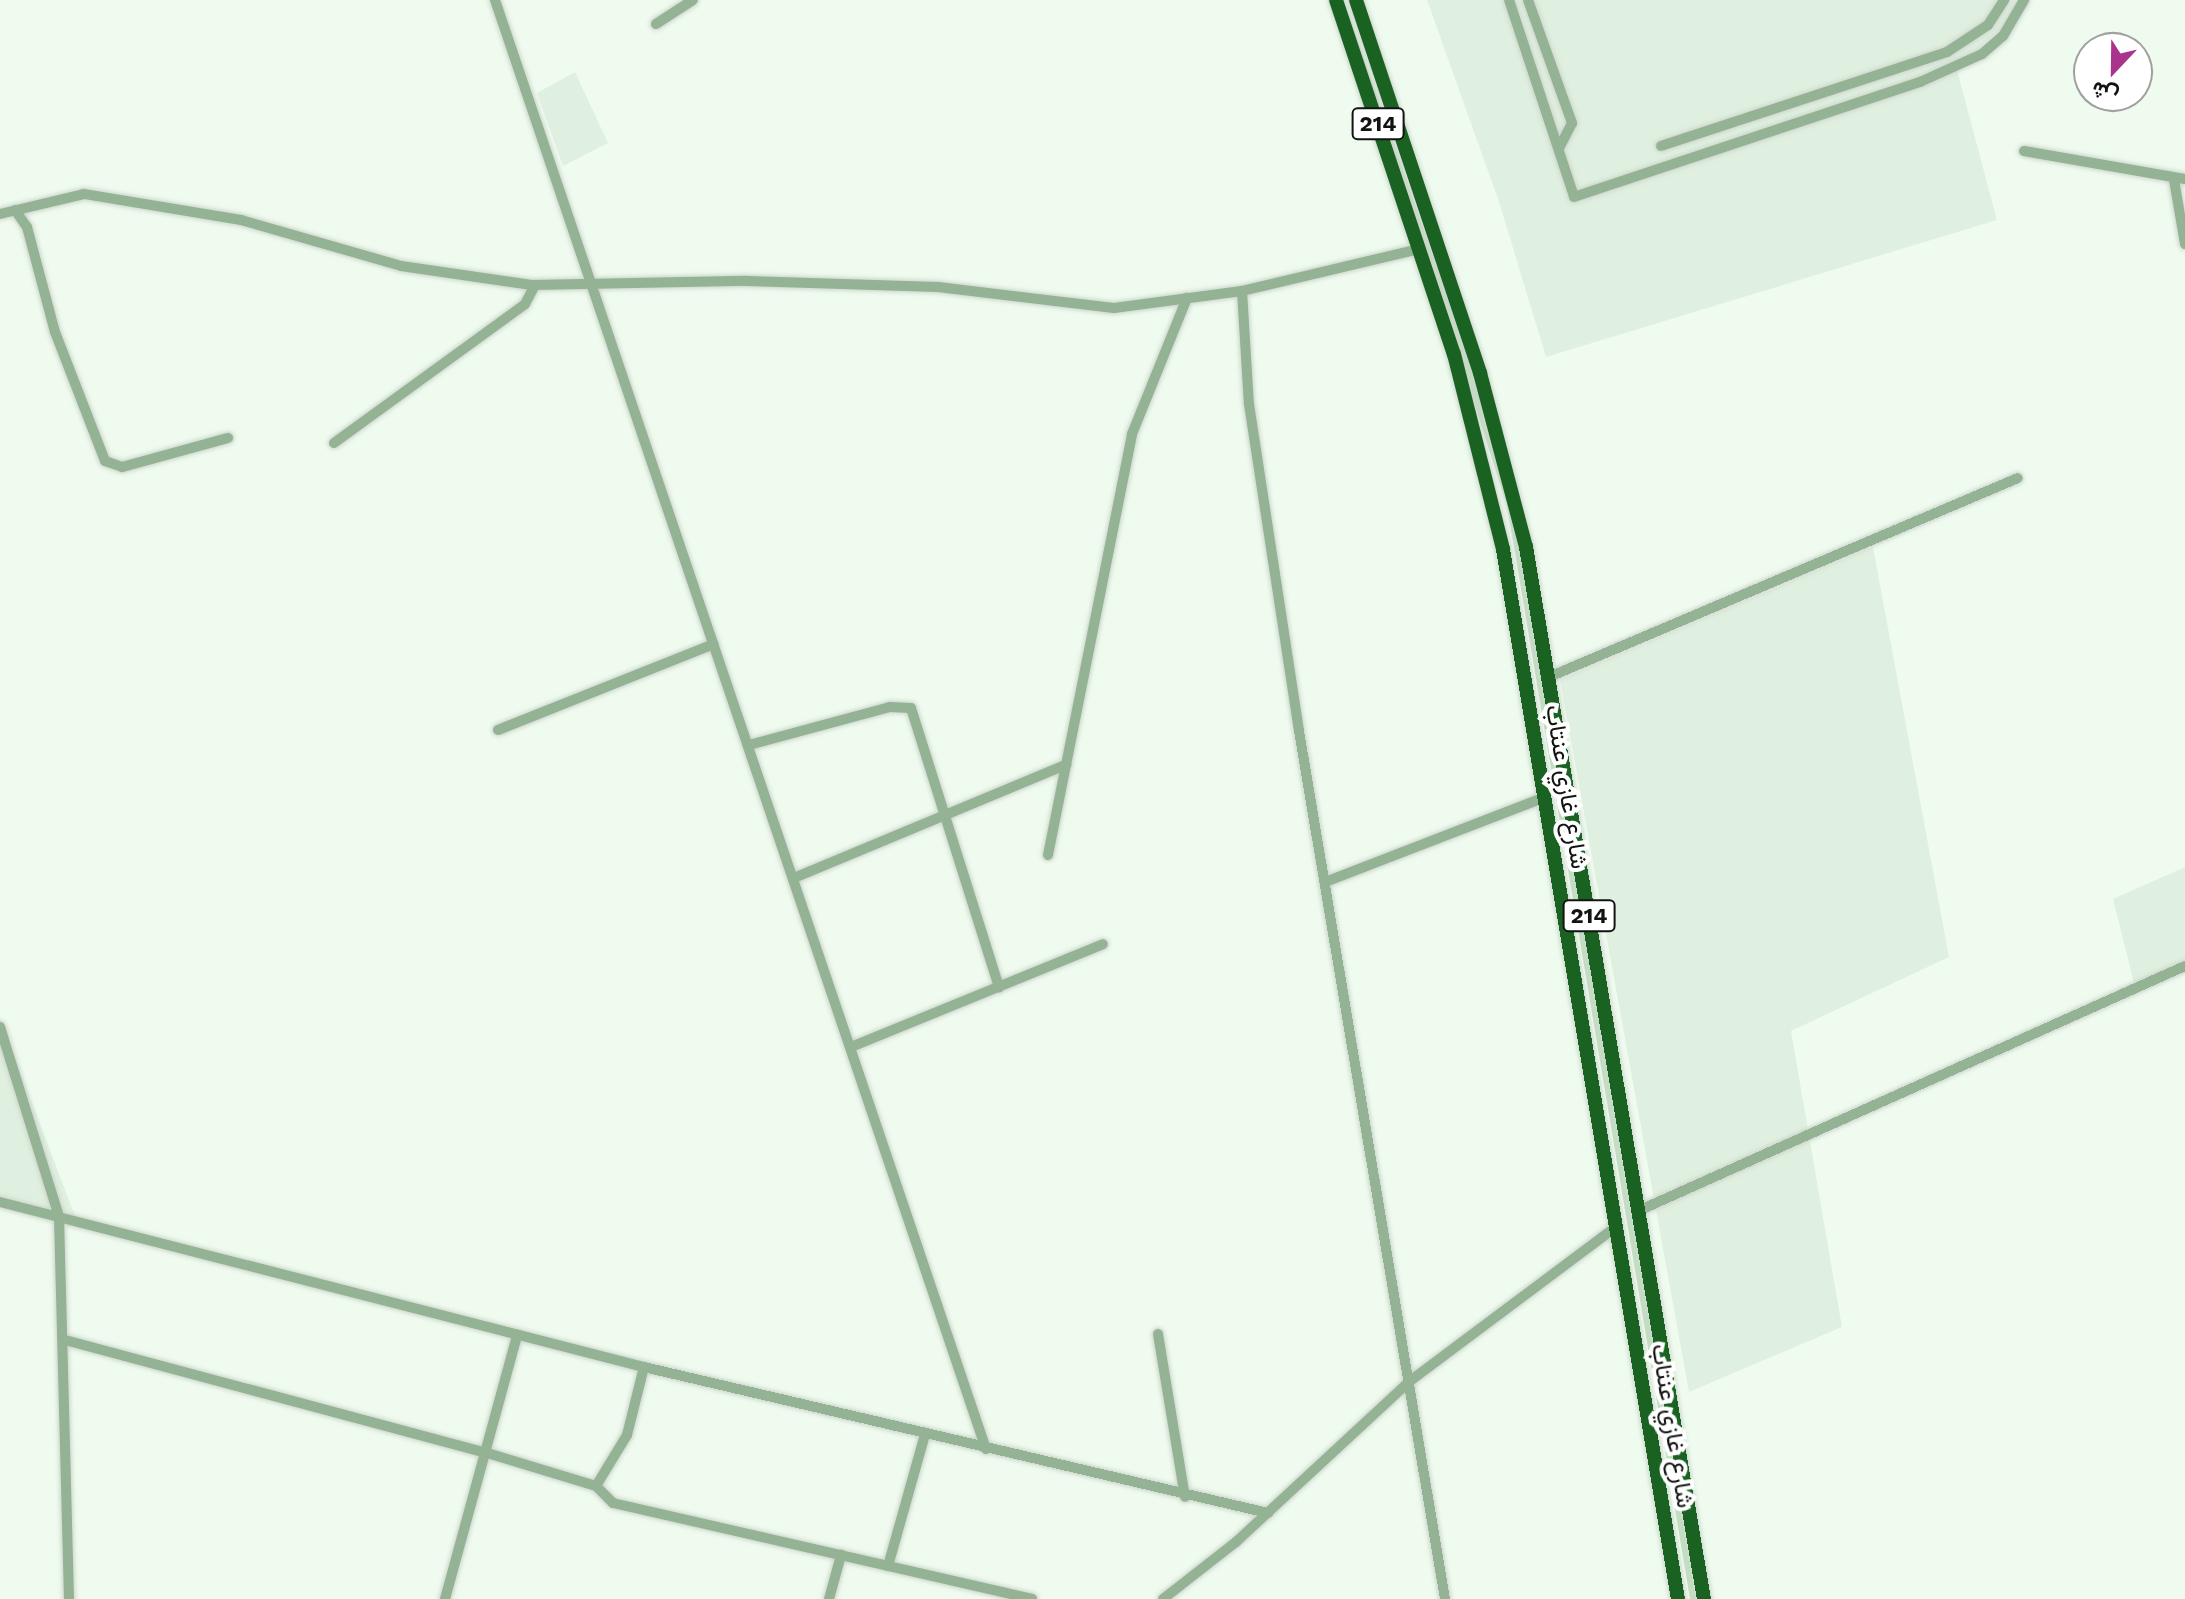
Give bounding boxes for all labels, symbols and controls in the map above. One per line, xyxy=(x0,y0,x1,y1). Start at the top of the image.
north arrow xyxy=(2073,32,2153,112)
text: ش xyxy=(2088,76,2122,109)
road number: 214 xyxy=(1350,106,1406,142)
street label: شارع غازي عنتاب xyxy=(1539,703,1593,871)
road number: 214 xyxy=(1561,898,1617,934)
street label: شارع غازي عنتاب xyxy=(1645,1342,1699,1510)

